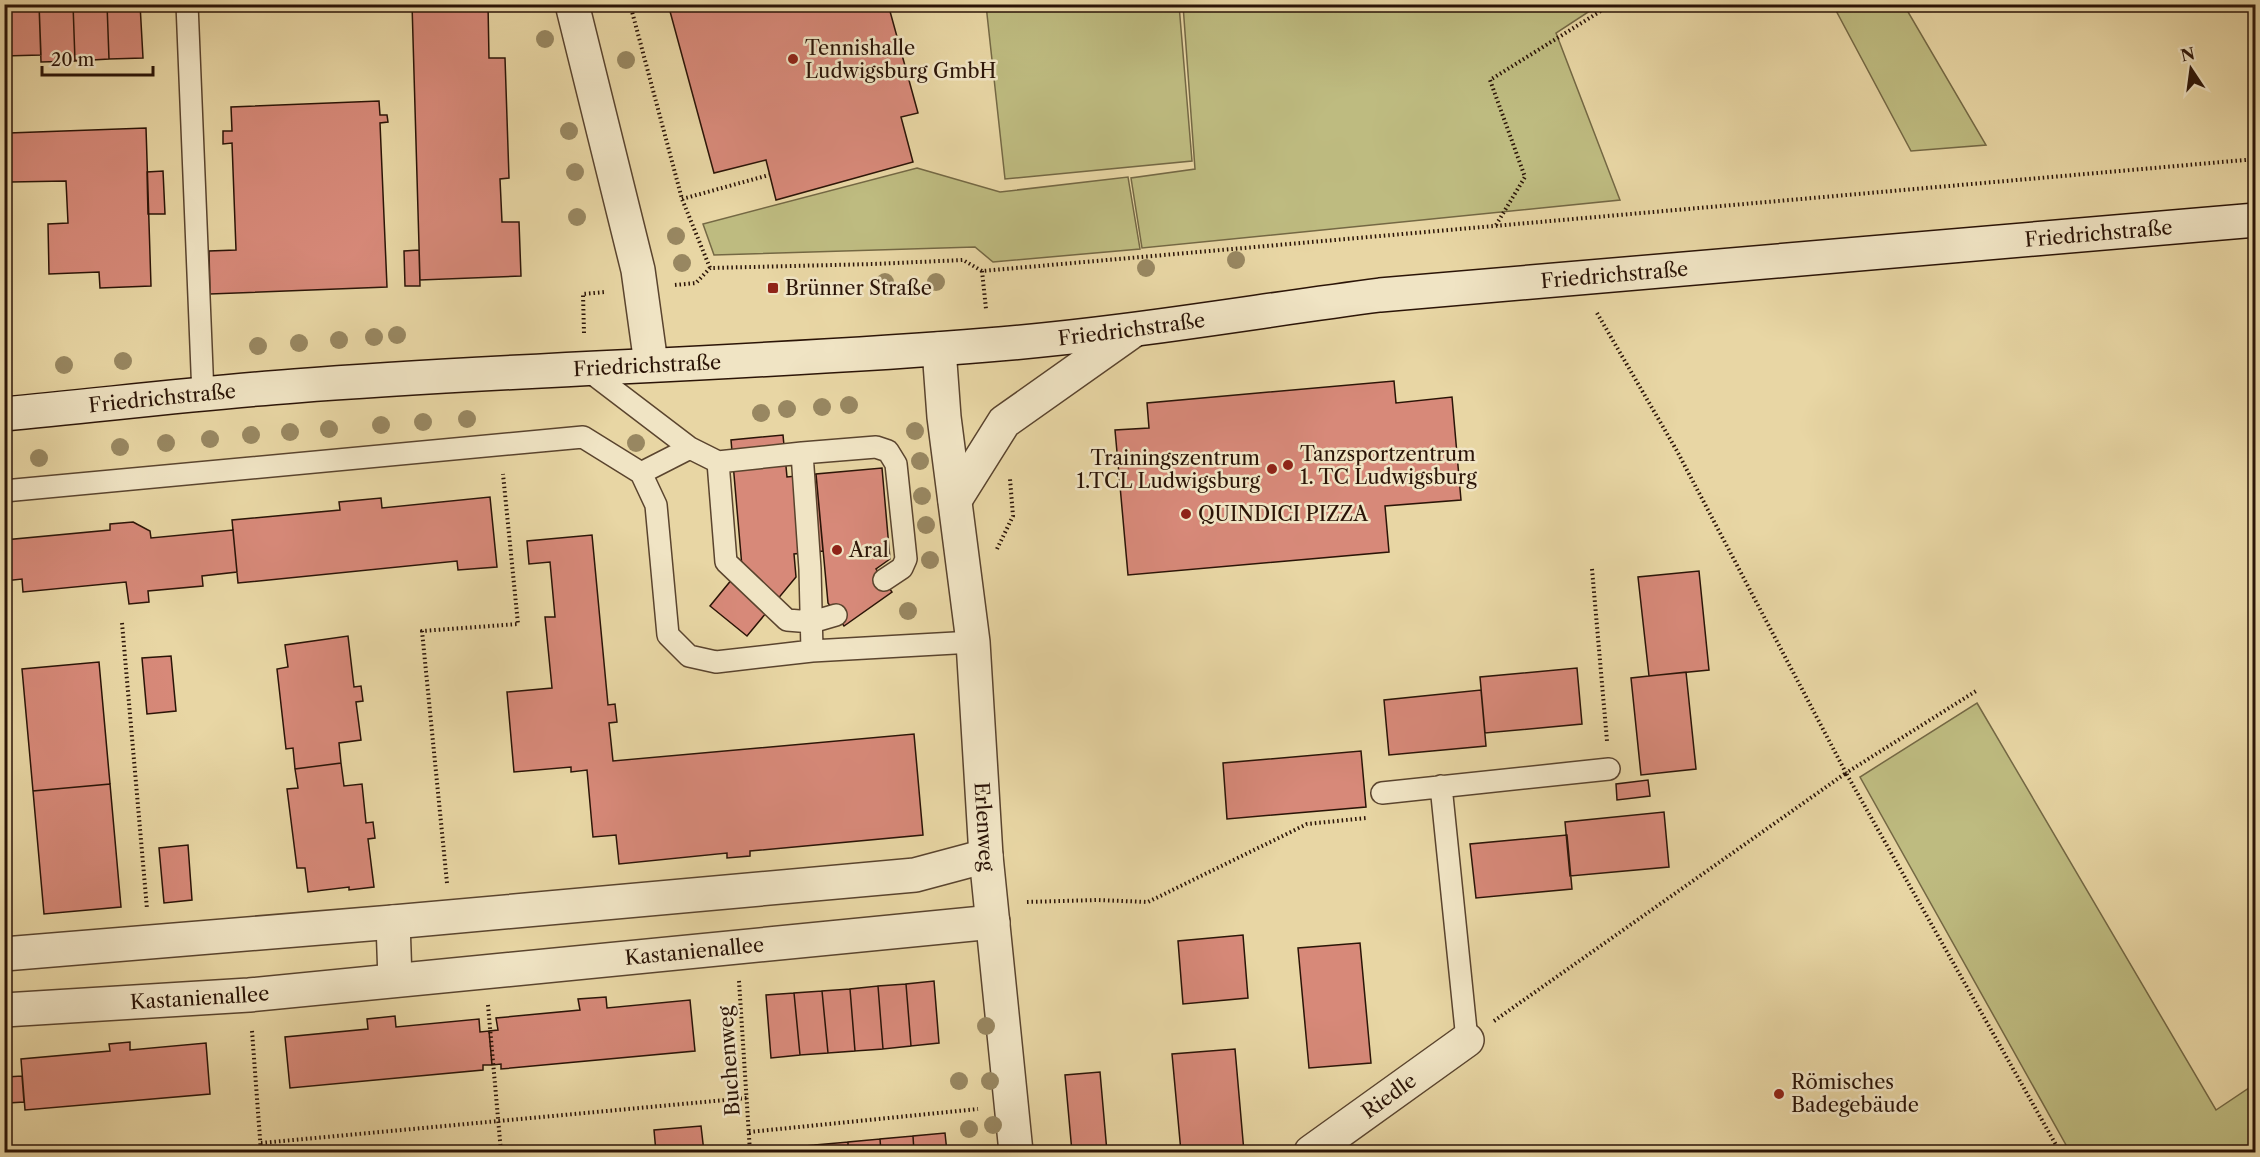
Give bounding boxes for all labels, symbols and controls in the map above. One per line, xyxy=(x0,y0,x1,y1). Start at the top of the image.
place label: Tennishalle Ludwigsburg GmbH xyxy=(805,36,996,83)
scale bar xyxy=(42,39,153,77)
north arrow xyxy=(2161,39,2221,99)
text: N xyxy=(2179,43,2197,66)
text: 20 m xyxy=(51,49,95,71)
marker: Tennishalle Ludwigsburg GmbH xyxy=(786,52,800,66)
street label: Friedrichstraße xyxy=(2024,215,2173,252)
street label: Friedrichstraße xyxy=(1540,257,1689,293)
place label: Brünner Straße xyxy=(785,276,932,300)
marker: Brünner Straße xyxy=(766,281,780,295)
street label: Friedrichstraße xyxy=(1057,308,1207,350)
street label: Friedrichstraße xyxy=(572,350,722,381)
street label: Friedrichstraße xyxy=(87,379,237,418)
place label: Tanzsportzentrum 1. TC Ludwigsburg xyxy=(1300,442,1477,489)
place label: Trainingszentrum 1.TCL Ludwigsburg xyxy=(1077,446,1260,493)
marker: Tanzsportzentrum 1. TC Ludwigsburg xyxy=(1281,458,1295,472)
marker: Trainingszentrum 1.TCL Ludwigsburg xyxy=(1265,462,1279,476)
place label: QUINDICI PIZZA xyxy=(1198,502,1369,526)
marker: QUINDICI PIZZA xyxy=(1179,507,1193,521)
place label: Aral xyxy=(848,538,889,562)
marker: Aral xyxy=(830,543,844,557)
street label: Erlenweg xyxy=(970,781,1000,873)
street label: Kastanienallee xyxy=(624,933,765,970)
street label: Kastanienallee xyxy=(129,981,270,1014)
street label: Buchenweg xyxy=(713,1005,745,1117)
street label: Riedle xyxy=(1357,1068,1421,1124)
place label: Römisches Badegebäude xyxy=(1791,1070,1919,1117)
marker: Römisches Badegebäude xyxy=(1772,1087,1786,1101)

